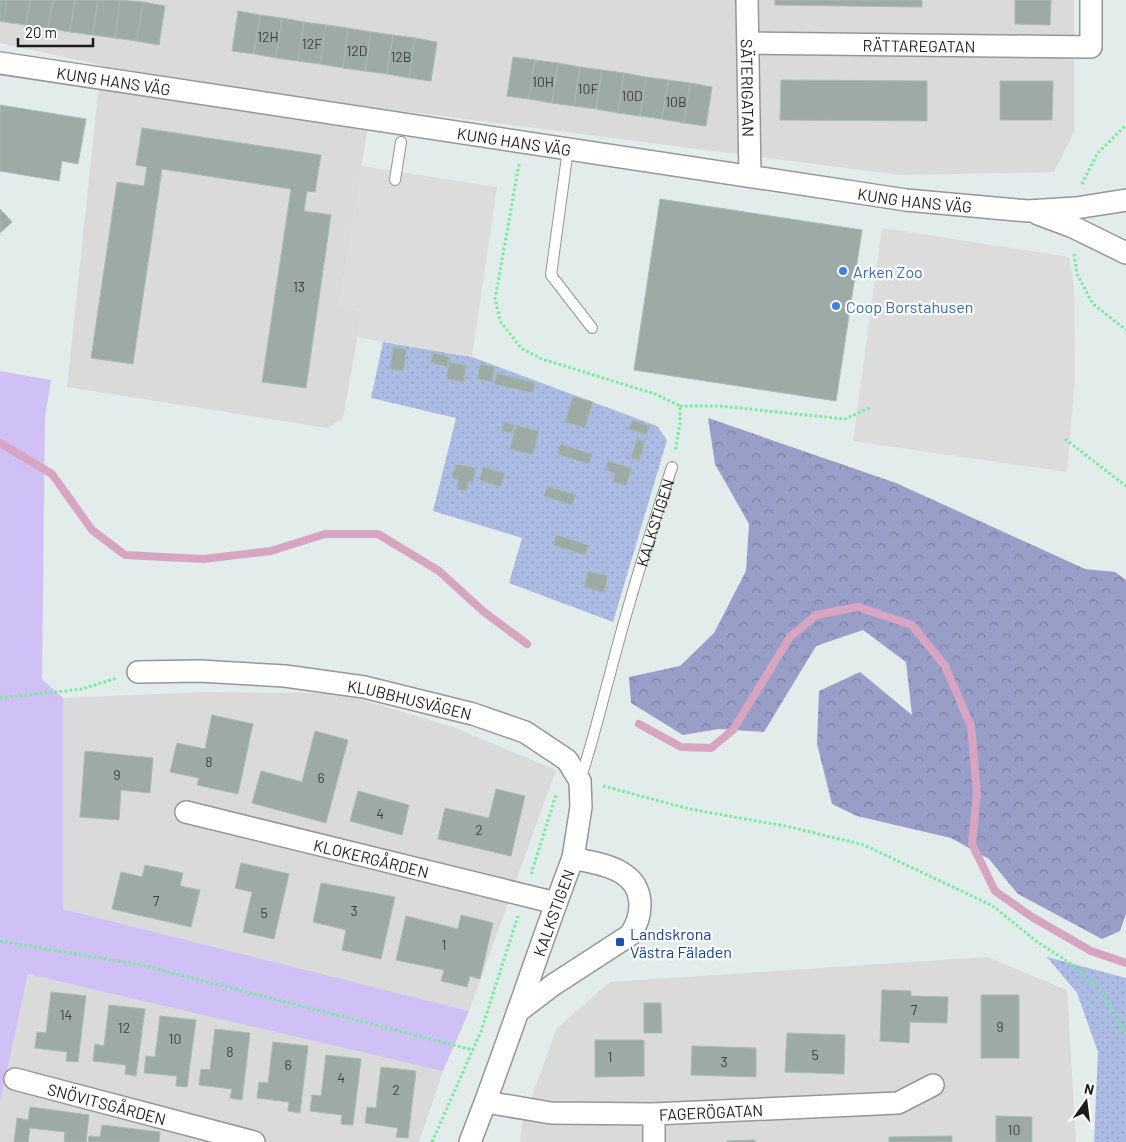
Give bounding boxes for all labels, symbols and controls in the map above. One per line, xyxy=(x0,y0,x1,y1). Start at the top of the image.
scale bar xyxy=(18,15,92,47)
text: 20 m xyxy=(25,23,57,41)
house number: 12H xyxy=(257,28,279,45)
house number: 12F xyxy=(302,35,322,52)
street label: RÄTTAREGATAN xyxy=(862,35,976,55)
street label: SÄTERIGATAN xyxy=(738,39,759,137)
house number: 12D xyxy=(346,42,368,59)
house number: 12B xyxy=(390,48,412,65)
street label: KUNG HANS VÄG xyxy=(55,62,172,98)
house number: 10H xyxy=(532,73,554,90)
house number: 10F xyxy=(578,80,598,97)
house number: 10D xyxy=(621,87,643,104)
house number: 10B xyxy=(665,93,687,110)
street label: KUNG HANS VÄG xyxy=(456,123,572,159)
street label: KUNG HANS VÄG xyxy=(856,183,973,215)
place label: Arken Zoo xyxy=(853,262,923,281)
marker: Arken Zoo xyxy=(837,265,849,277)
house number: 13 xyxy=(293,278,305,295)
place label: Coop Borstahusen xyxy=(846,297,973,316)
marker: Coop Borstahusen xyxy=(830,300,842,312)
street label: KALKSTIGEN xyxy=(631,476,677,569)
street label: KLUBBHUSVÄGEN xyxy=(346,675,474,723)
house number: 8 xyxy=(205,753,213,770)
house number: 9 xyxy=(113,766,121,783)
house number: 6 xyxy=(317,769,325,786)
house number: 4 xyxy=(376,805,384,822)
house number: 2 xyxy=(475,821,483,838)
street label: KLOKERGÅRDEN xyxy=(312,834,431,881)
street label: KALKSTIGEN xyxy=(529,866,577,959)
house number: 7 xyxy=(153,892,160,909)
house number: 3 xyxy=(350,902,358,919)
house number: 5 xyxy=(260,904,268,921)
place label: Landskrona Västra Fäladen xyxy=(630,924,732,961)
house number: 1 xyxy=(442,936,446,953)
marker: Landskrona Västra Fäladen xyxy=(614,936,626,948)
house number: 7 xyxy=(911,1001,918,1018)
house number: 14 xyxy=(60,1006,72,1023)
house number: 9 xyxy=(996,1018,1004,1035)
house number: 12 xyxy=(118,1019,130,1036)
house number: 10 xyxy=(169,1030,181,1047)
house number: 8 xyxy=(226,1043,234,1060)
house number: 5 xyxy=(811,1046,819,1063)
house number: 1 xyxy=(608,1048,612,1065)
house number: 3 xyxy=(720,1053,728,1070)
house number: 6 xyxy=(284,1056,292,1073)
house number: 4 xyxy=(337,1069,345,1086)
north arrow xyxy=(1061,1077,1111,1127)
street label: SNÖVITSGÅRDEN xyxy=(46,1079,168,1128)
text: N xyxy=(1083,1080,1096,1098)
house number: 2 xyxy=(392,1081,400,1098)
street label: FAGERÖGATAN xyxy=(658,1100,764,1123)
house number: 10 xyxy=(1008,1121,1020,1138)

